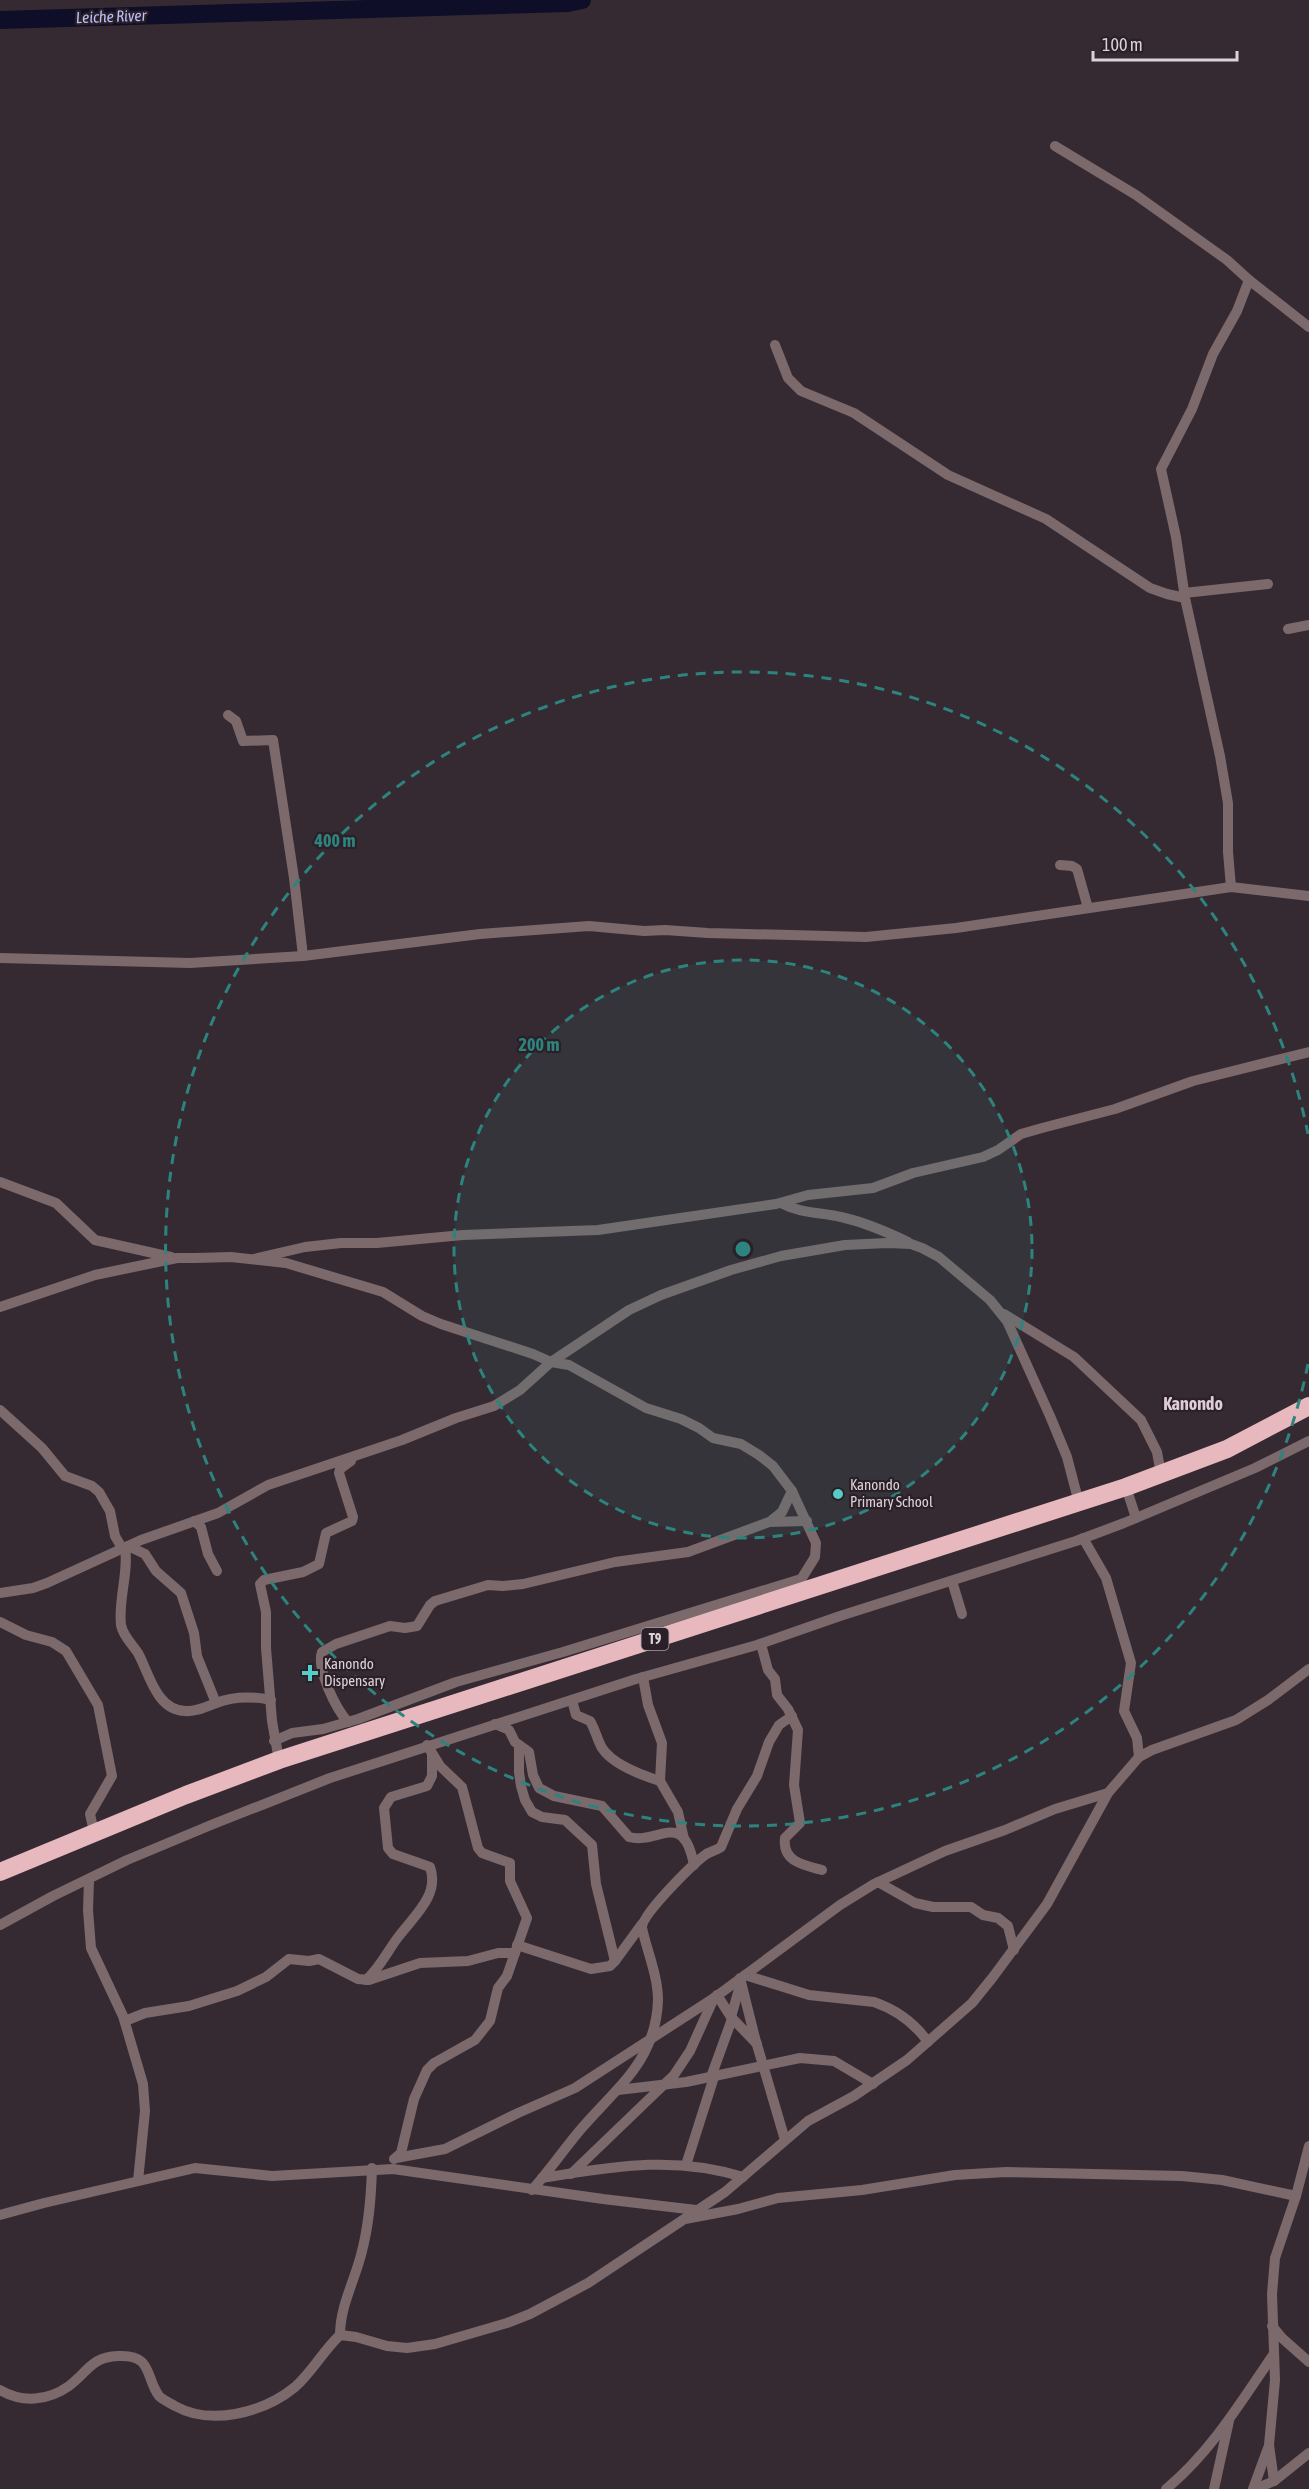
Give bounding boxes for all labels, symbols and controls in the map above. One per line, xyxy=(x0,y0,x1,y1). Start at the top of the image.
water label: Leiche River xyxy=(76,6,148,26)
scale bar xyxy=(1093,24,1237,62)
text: 100 m xyxy=(1102,34,1143,55)
text: 400 m xyxy=(314,830,355,851)
text: 200 m xyxy=(519,1034,559,1055)
centre of rings xyxy=(733,1239,753,1259)
district label: Kanondo xyxy=(1163,1393,1223,1414)
place label: Kanondo Primary School xyxy=(850,1476,933,1510)
marker: Kanondo Primary School xyxy=(831,1487,845,1501)
road number: T9 xyxy=(642,1628,668,1650)
place label: Kanondo Dispensary xyxy=(324,1655,385,1689)
marker: Kanondo Dispensary xyxy=(301,1664,319,1682)

